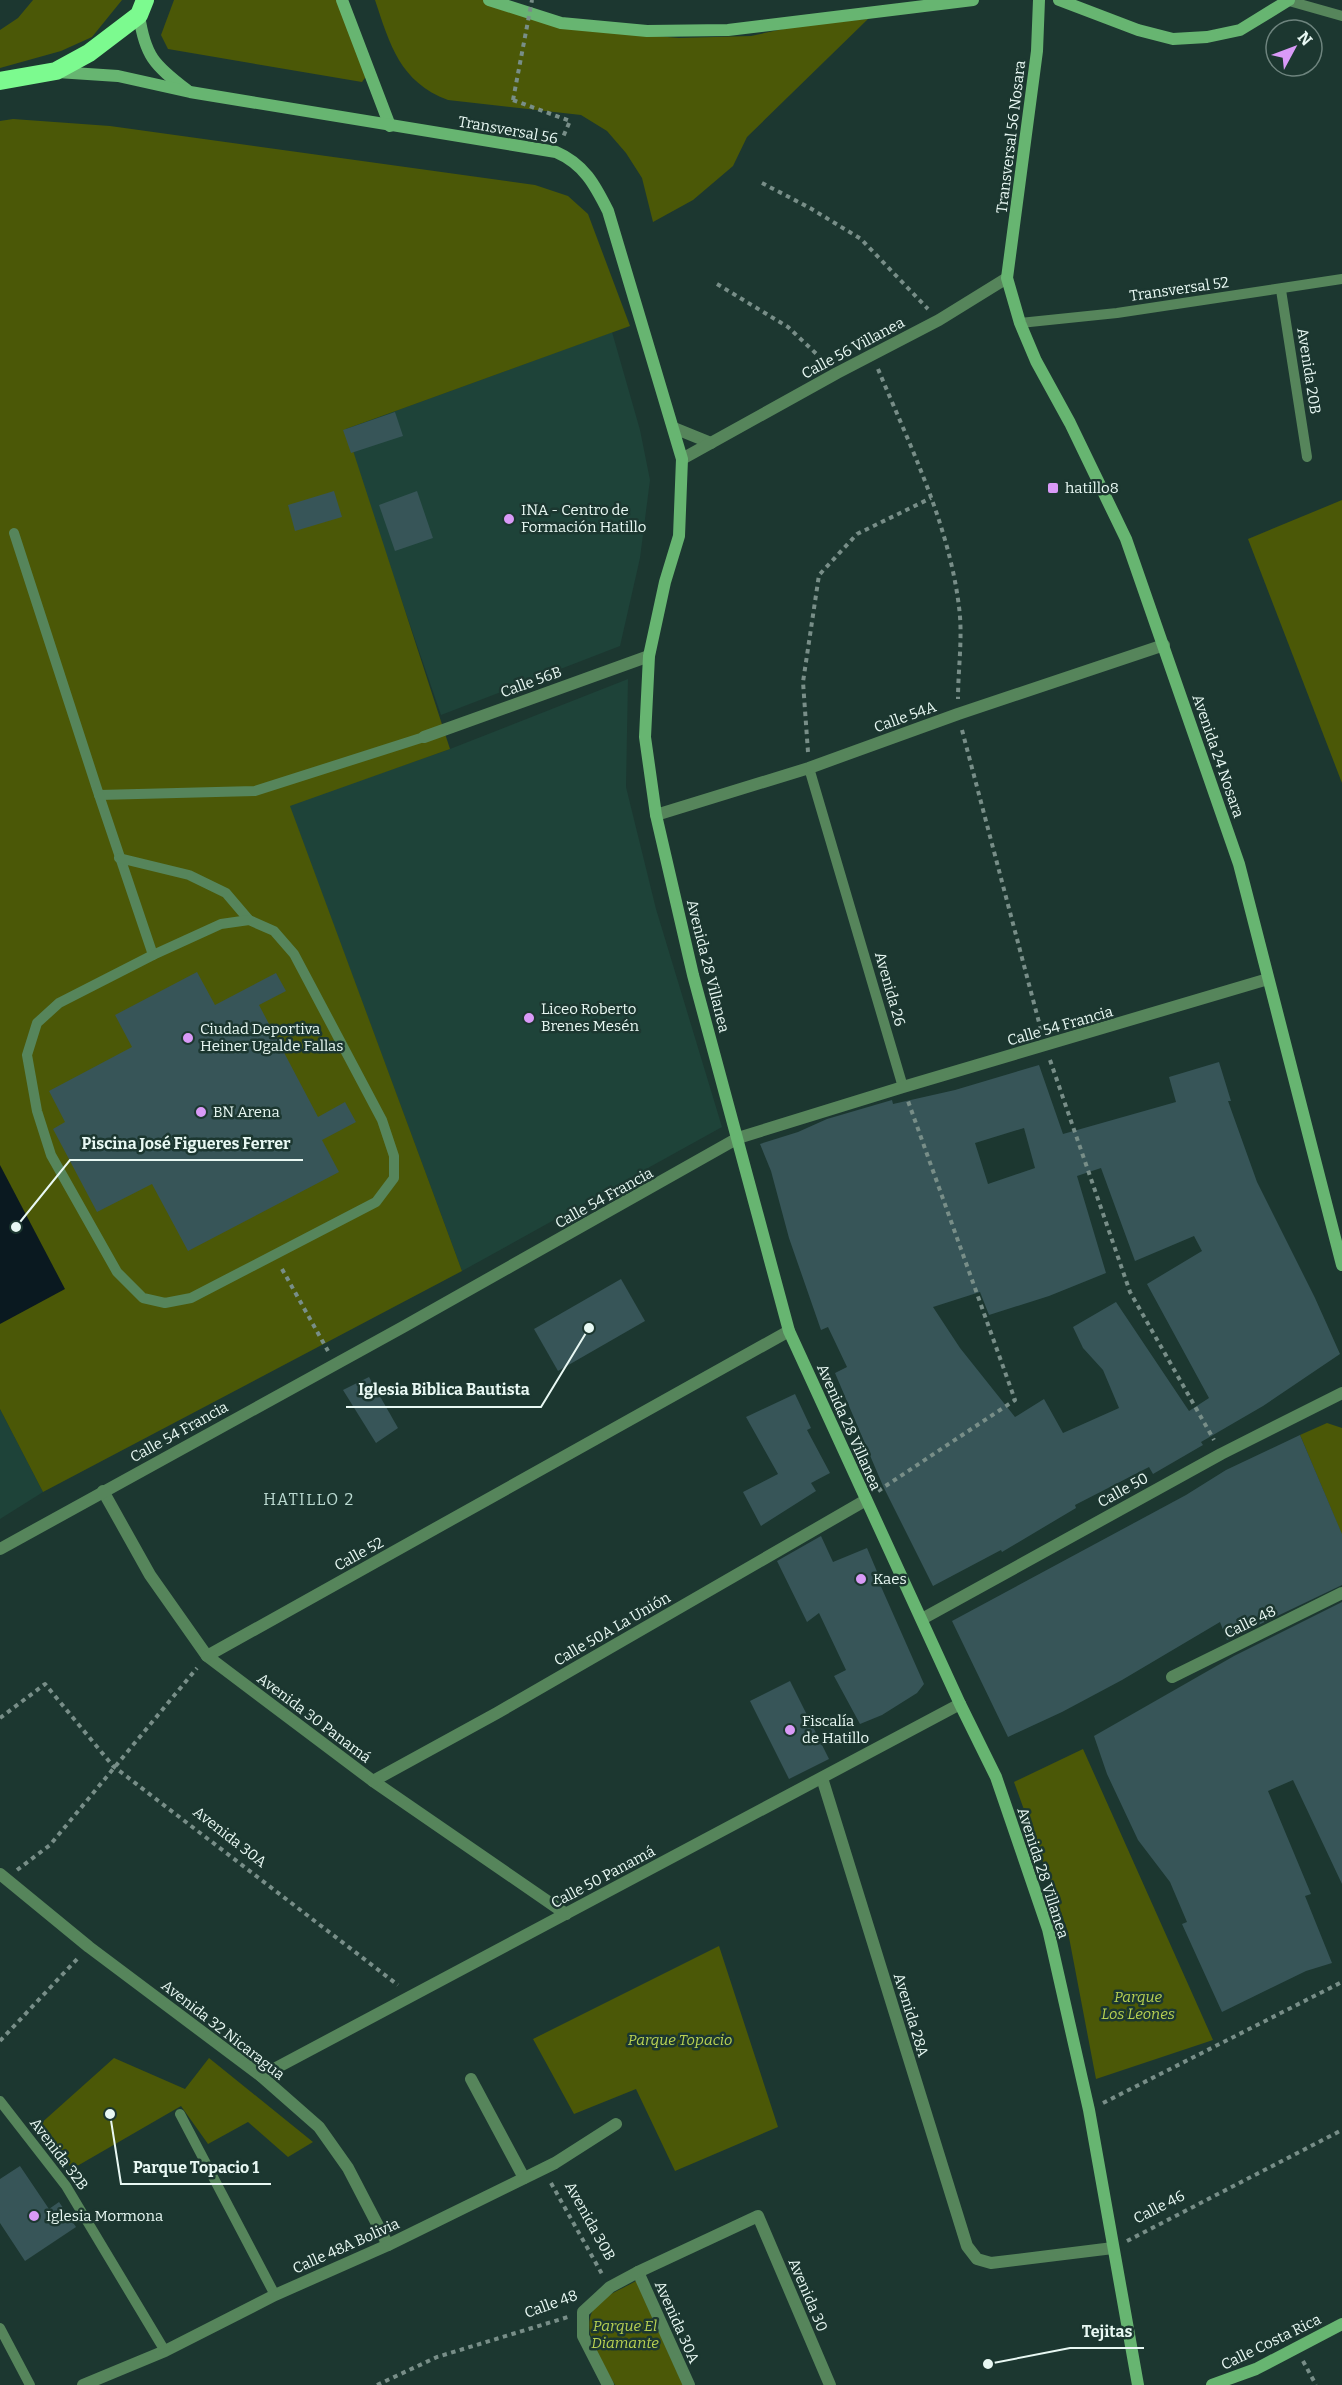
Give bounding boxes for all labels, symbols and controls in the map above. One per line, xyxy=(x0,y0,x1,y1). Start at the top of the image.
north arrow xyxy=(1264,18,1324,78)
text: N xyxy=(1294,28,1316,49)
street label: Transversal 56 Nosara xyxy=(993,59,1029,215)
street label: Transversal 56 xyxy=(457,112,559,148)
street label: Transversal 52 xyxy=(1128,273,1230,305)
street label: Calle 56 Villanea xyxy=(798,313,908,383)
street label: Avenida 20B xyxy=(1293,327,1325,415)
place label: hatillo8 xyxy=(1065,479,1119,497)
marker: hatillo8 xyxy=(1046,481,1060,495)
place label: INA - Centro de Formación Hatillo xyxy=(521,501,646,536)
marker: INA - Centro de Formación Hatillo xyxy=(502,512,516,526)
street label: Calle 56B xyxy=(498,663,564,701)
street label: Avenida 24 Nosara xyxy=(1188,692,1248,820)
street label: Calle 54A xyxy=(871,697,939,737)
street label: Avenida 28 Villanea xyxy=(683,898,733,1034)
street label: Avenida 26 xyxy=(871,950,909,1028)
place label: Liceo Roberto Brenes Mesén xyxy=(541,1000,639,1035)
street label: Calle 54 Francia xyxy=(1005,1002,1115,1050)
marker: Liceo Roberto Brenes Mesén xyxy=(522,1011,536,1025)
place label: Ciudad Deportiva Heiner Ugalde Fallas xyxy=(200,1020,343,1055)
marker: Ciudad Deportiva Heiner Ugalde Fallas xyxy=(181,1031,195,1045)
place label: BN Arena xyxy=(213,1103,280,1121)
marker: BN Arena xyxy=(194,1105,208,1119)
callout: Piscina José Figueres Ferrer xyxy=(70,1126,303,1160)
text: Piscina José Figueres Ferrer xyxy=(82,1134,291,1153)
street label: Calle 54 Francia xyxy=(552,1164,656,1232)
street label: Avenida 28 Villanea xyxy=(813,1361,885,1493)
callout: Iglesia Biblica Bautista xyxy=(346,1373,541,1407)
text: Iglesia Biblica Bautista xyxy=(358,1380,530,1399)
street label: Calle 54 Francia xyxy=(127,1398,231,1466)
street label: Calle 50 xyxy=(1095,1469,1151,1511)
district label: HATILLO 2 xyxy=(263,1490,355,1509)
street label: Calle 52 xyxy=(331,1533,387,1575)
place label: Kaes xyxy=(873,1570,907,1588)
marker: Kaes xyxy=(854,1572,868,1586)
street label: Calle 50A La Unión xyxy=(551,1588,674,1670)
street label: Calle 48 xyxy=(1221,1602,1279,1642)
street label: Avenida 30 Panamá xyxy=(254,1669,374,1767)
place label: Fiscalía de Hatillo xyxy=(802,1712,869,1747)
marker: Fiscalía de Hatillo xyxy=(783,1723,797,1737)
street label: Avenida 30A xyxy=(190,1803,271,1872)
street label: Avenida 28 Villanea xyxy=(1013,1805,1073,1941)
street label: Calle 50 Panamá xyxy=(548,1842,658,1912)
street label: Avenida 28A xyxy=(890,1971,932,2059)
street label: Avenida 32 Nicaragua xyxy=(158,1976,288,2084)
park label: Parque Los Leones xyxy=(1101,1988,1175,2023)
park label: Parque Topacio xyxy=(628,2031,732,2049)
street label: Avenida 32B xyxy=(26,2114,92,2194)
callout: Parque Topacio 1 xyxy=(121,2150,271,2184)
text: Parque Topacio 1 xyxy=(133,2158,259,2177)
street label: Avenida 30B xyxy=(561,2178,619,2264)
street label: Calle 46 xyxy=(1130,2186,1188,2228)
place label: Iglesia Mormona xyxy=(46,2207,163,2225)
marker: Iglesia Mormona xyxy=(27,2209,41,2223)
street label: Calle 48A Bolivia xyxy=(290,2214,402,2278)
street label: Avenida 30 xyxy=(785,2256,831,2334)
street label: Avenida 30A xyxy=(651,2278,703,2366)
street label: Calle 48 xyxy=(522,2286,580,2322)
street label: Calle Costa Rica xyxy=(1218,2310,1324,2374)
callout: Tejitas xyxy=(1070,2314,1144,2348)
park label: Parque El Diamante xyxy=(591,2317,659,2352)
text: Tejitas xyxy=(1082,2322,1132,2341)

